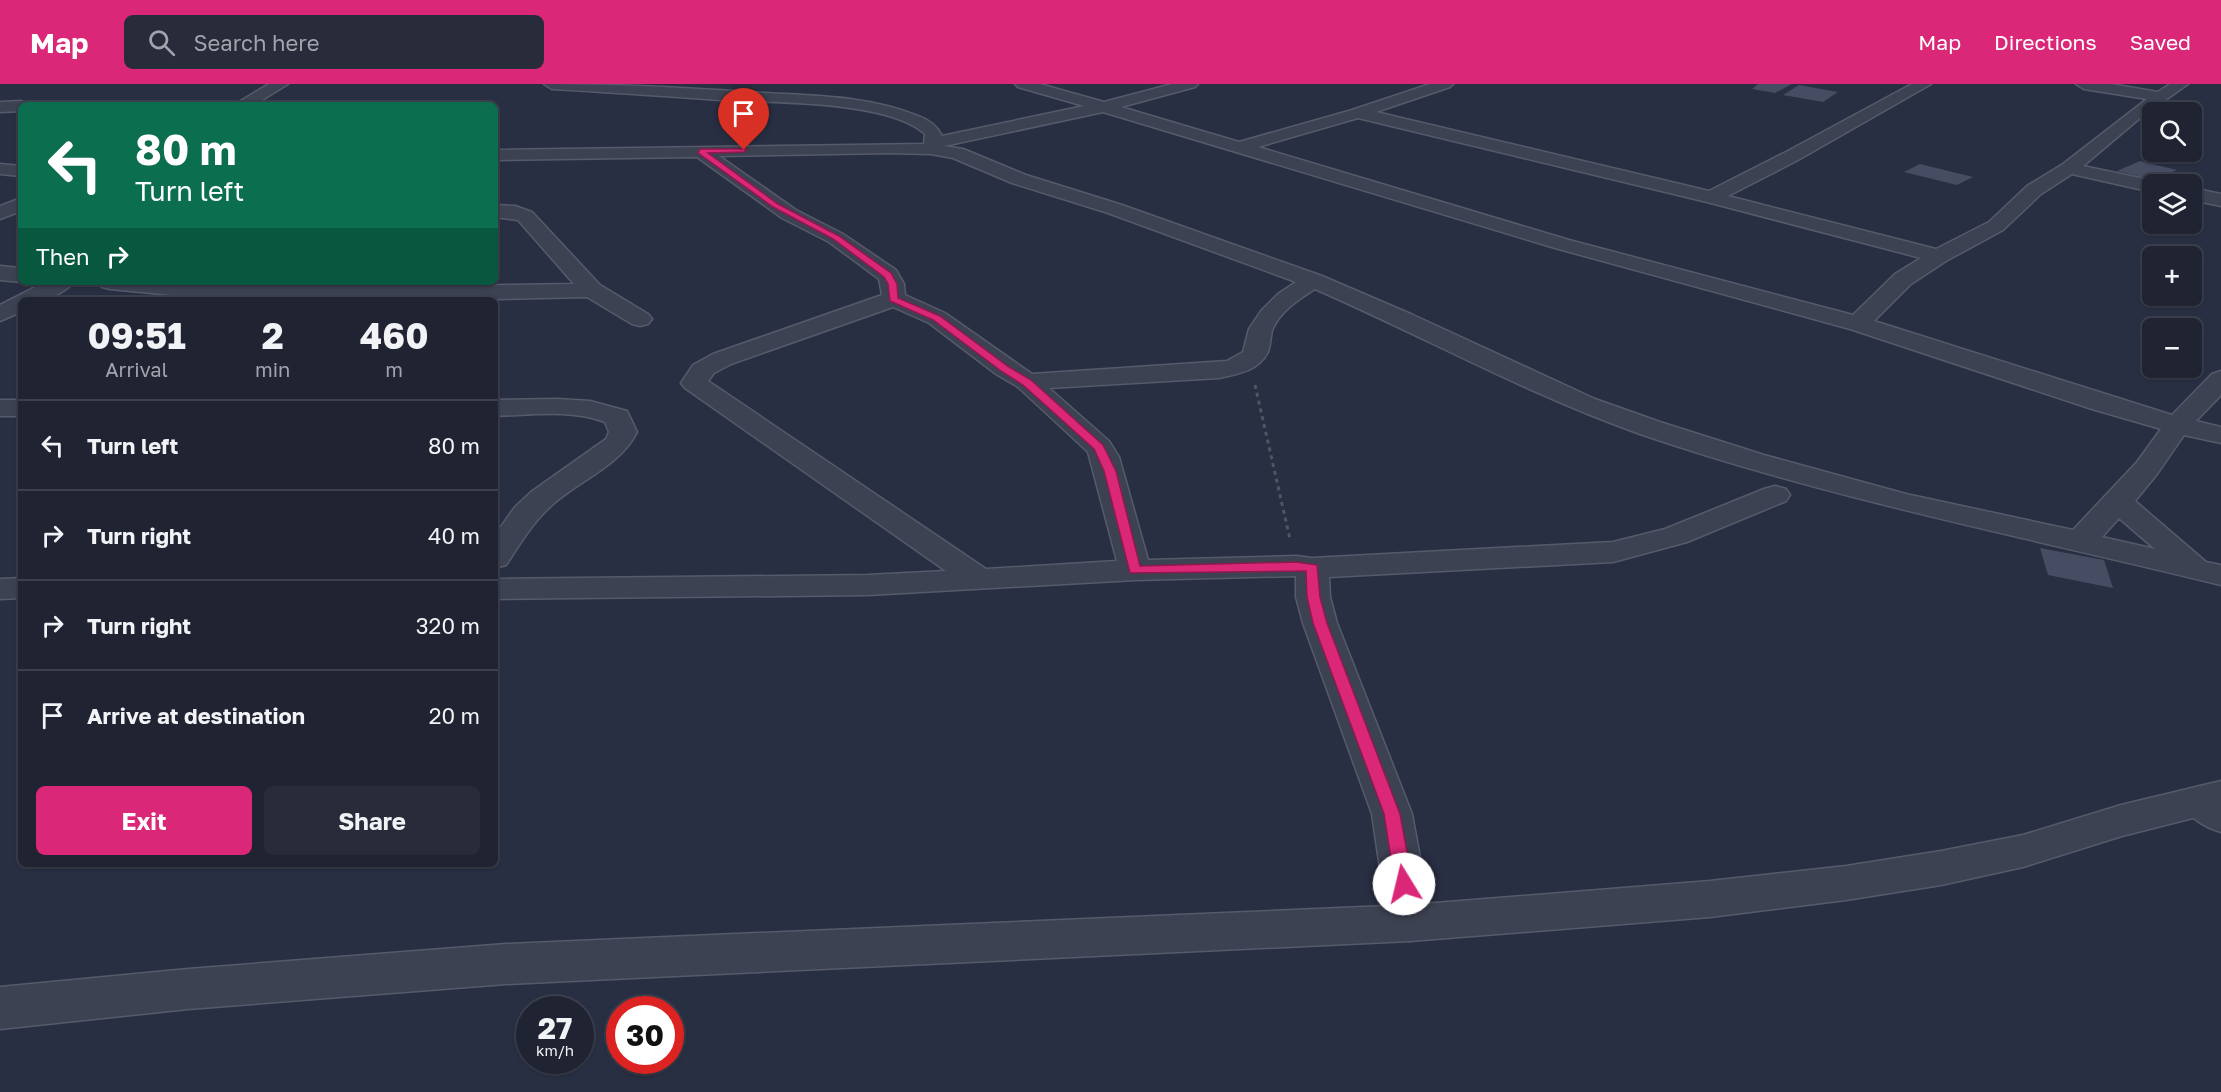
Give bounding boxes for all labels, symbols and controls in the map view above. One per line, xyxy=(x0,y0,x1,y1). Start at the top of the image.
search box xyxy=(124,15,544,69)
text: Map xyxy=(30,26,88,59)
icon: search xyxy=(145,26,178,59)
text: Search here xyxy=(193,29,319,56)
text: Map xyxy=(1918,29,1961,55)
text: Directions xyxy=(1994,29,2097,55)
text: Saved xyxy=(2130,29,2191,55)
pin xyxy=(718,88,769,150)
icon: arrive xyxy=(727,97,760,130)
map controls xyxy=(2142,102,2202,378)
button: search xyxy=(2142,102,2202,162)
text: 80 m xyxy=(135,124,236,174)
icon: left xyxy=(36,126,114,204)
button: layers xyxy=(2142,174,2202,234)
text: Turn left xyxy=(135,175,244,207)
icon: right xyxy=(101,240,134,273)
text: Then xyxy=(36,243,89,270)
button: + xyxy=(2142,246,2202,306)
text: 09:51 xyxy=(87,314,186,357)
text: 2 xyxy=(262,314,284,357)
text: 460 xyxy=(360,314,429,357)
button: − xyxy=(2142,318,2202,378)
text: Arrival xyxy=(105,357,168,381)
text: min xyxy=(255,357,290,381)
text: m xyxy=(385,357,403,381)
icon: left xyxy=(36,429,69,462)
text: Turn left xyxy=(87,432,178,459)
text: 80 m xyxy=(428,432,480,459)
icon: right xyxy=(36,519,69,552)
text: Turn right xyxy=(87,522,191,549)
text: 40 m xyxy=(428,522,480,549)
icon: right xyxy=(36,609,69,642)
text: Turn right xyxy=(87,612,191,639)
text: 320 m xyxy=(416,612,480,639)
icon: arrive xyxy=(36,699,69,732)
text: Arrive at destination xyxy=(87,702,305,729)
text: 20 m xyxy=(429,702,480,729)
button: Exit xyxy=(36,786,252,855)
button: Share xyxy=(264,786,480,855)
position arrow xyxy=(1372,852,1436,916)
speed limit sign: 30 xyxy=(606,996,684,1074)
text: 27 xyxy=(538,1010,572,1046)
text: km/h xyxy=(536,1041,574,1059)

